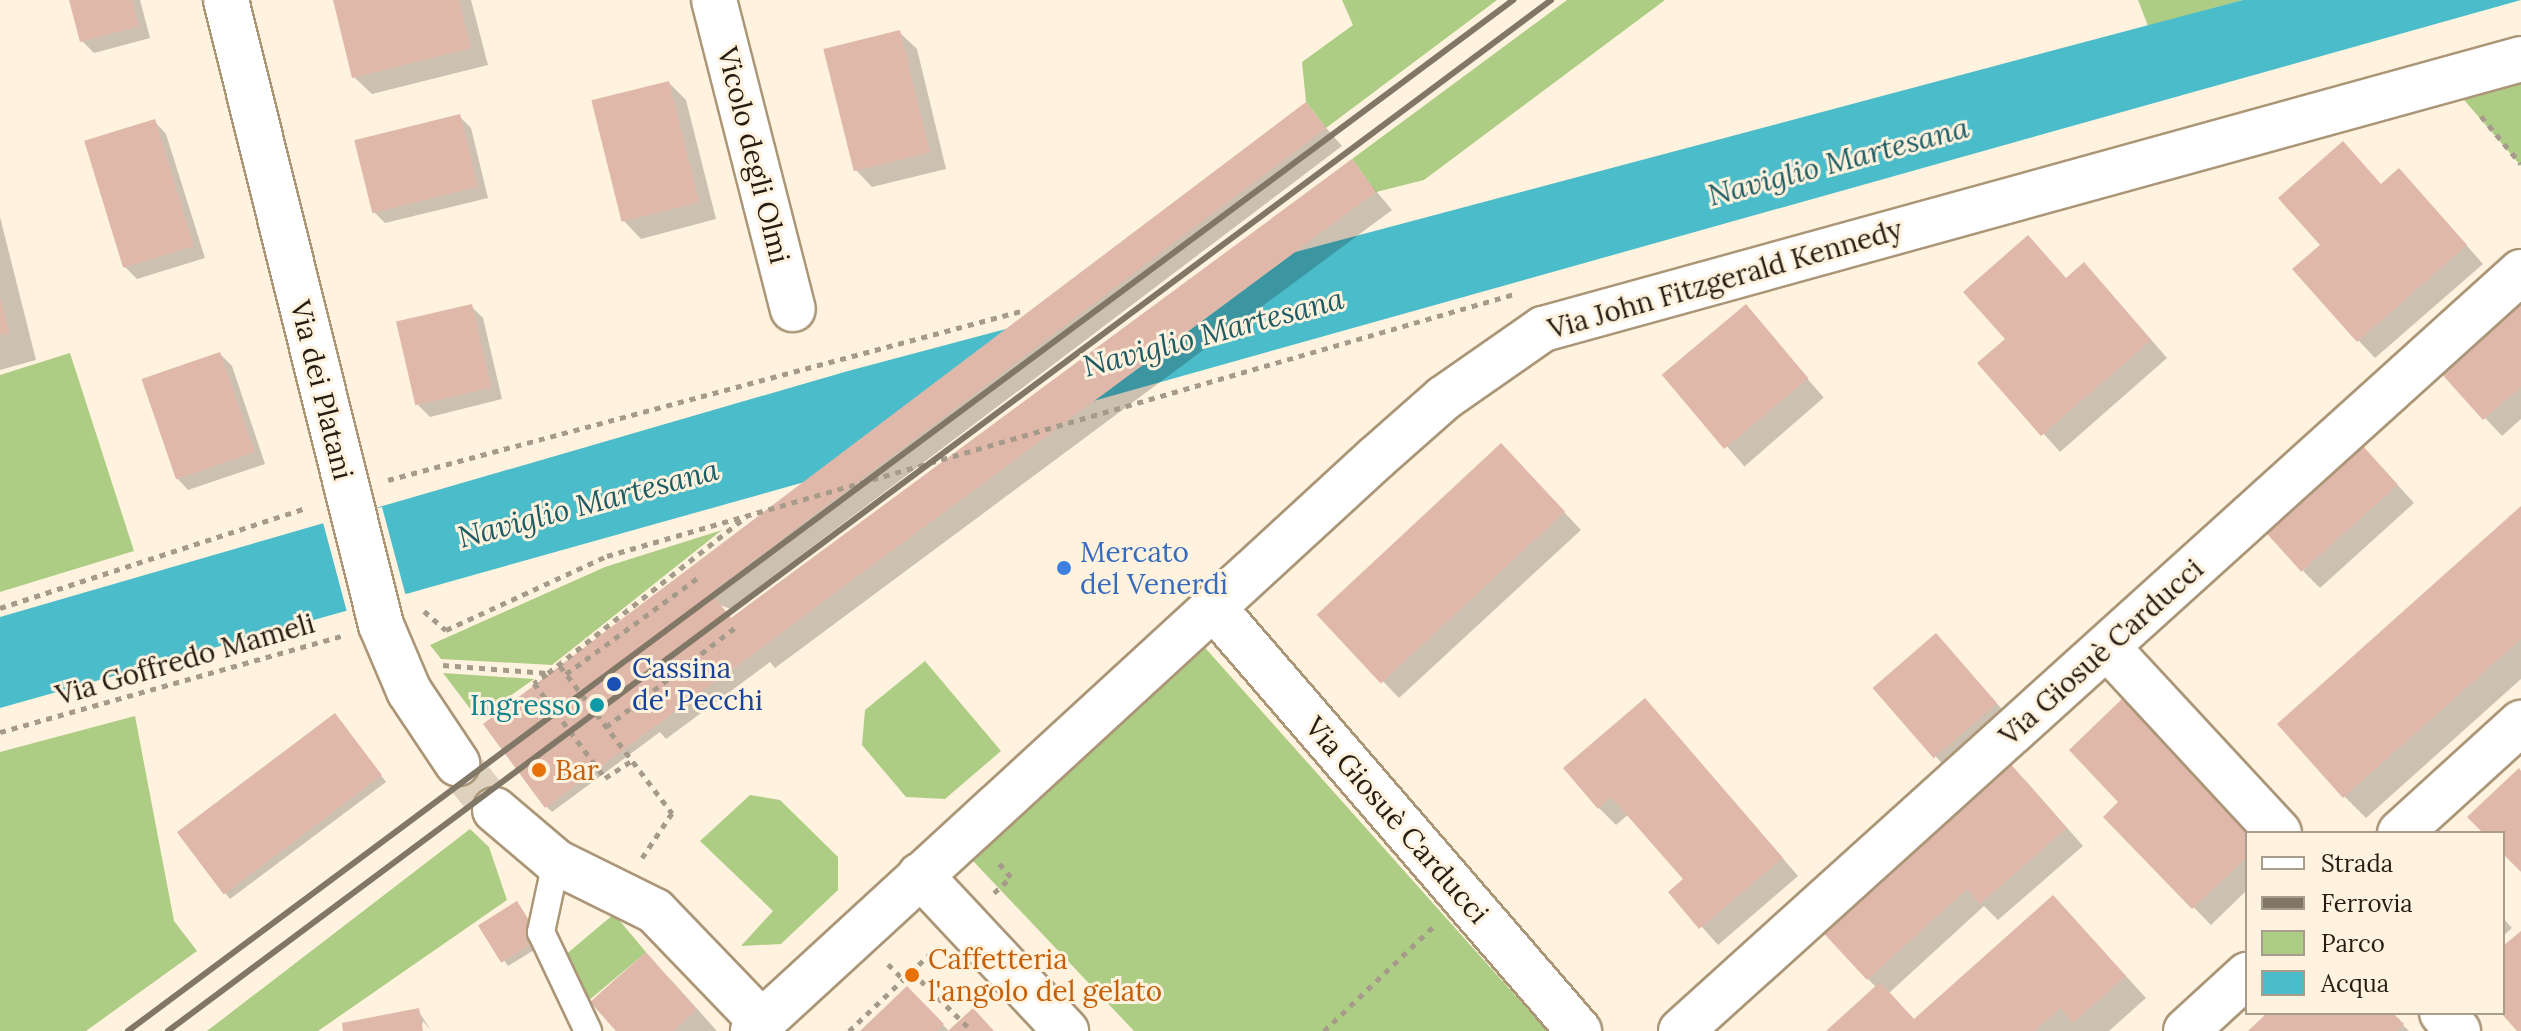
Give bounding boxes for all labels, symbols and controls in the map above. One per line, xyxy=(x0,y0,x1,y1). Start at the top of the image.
street label: Vicolo degli Olmi xyxy=(711,43,797,267)
water label: Naviglio Martesana xyxy=(1704,109,1972,213)
street label: Via John Fitzgerald Kennedy xyxy=(1544,212,1906,346)
water label: Naviglio Martesana xyxy=(1079,280,1347,384)
street label: Via dei Platani xyxy=(284,297,360,483)
water label: Naviglio Martesana xyxy=(454,451,722,555)
place label: Mercato del Venerdì xyxy=(1080,535,1228,601)
street label: Via Giosuè Carducci xyxy=(1992,552,2210,752)
marker: Mercato del Venerdì xyxy=(1055,559,1073,577)
street label: Via Goffredo Mameli xyxy=(52,606,318,712)
place label: Cassina de' Pecchi xyxy=(632,651,763,717)
marker: Cassina de' Pecchi xyxy=(603,673,625,695)
place label: Ingresso xyxy=(470,688,581,722)
marker: Ingresso xyxy=(588,696,606,714)
street label: Via Giosuè Carducci xyxy=(1298,710,1496,930)
place label: Bar xyxy=(555,753,599,787)
marker: Bar xyxy=(530,761,548,779)
legend xyxy=(2245,831,2505,1015)
text: Strada xyxy=(2321,848,2393,879)
text: Ferrovia xyxy=(2321,888,2413,919)
text: Parco xyxy=(2321,928,2385,959)
place label: Caffetteria l'angolo del gelato xyxy=(928,942,1162,1008)
marker: Caffetteria l'angolo del gelato xyxy=(903,966,921,984)
text: Acqua xyxy=(2321,968,2389,999)

